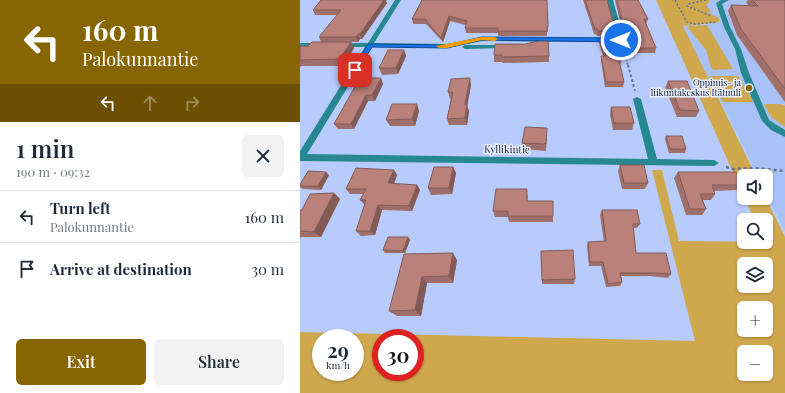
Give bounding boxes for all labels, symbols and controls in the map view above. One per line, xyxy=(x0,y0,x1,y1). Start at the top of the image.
text: 160 m xyxy=(82,11,158,48)
icon: left xyxy=(16,16,68,68)
position arrow xyxy=(600,19,642,61)
text: Palokunnantie xyxy=(82,47,198,71)
pin xyxy=(338,53,372,87)
icon: arrive xyxy=(344,59,366,81)
place label: Oppimis- ja liikuntakeskus Itätuuli xyxy=(651,76,742,98)
marker: Oppimis- ja liikuntakeskus Itätuuli xyxy=(744,83,754,93)
icon: left xyxy=(97,92,119,114)
icon: ahead xyxy=(139,92,161,114)
icon: right xyxy=(181,92,203,114)
text: 1 min xyxy=(16,132,74,164)
button: close xyxy=(242,135,284,177)
street label: Kyllikintie xyxy=(484,142,530,156)
text: 190 m · 09:32 xyxy=(16,163,90,180)
map controls xyxy=(737,169,773,381)
button: sound xyxy=(737,169,773,205)
text: Turn left xyxy=(50,198,111,218)
icon: left xyxy=(16,206,38,228)
text: 160 m xyxy=(245,207,284,227)
button: search xyxy=(737,213,773,249)
text: Palokunnantie xyxy=(50,218,134,235)
button: layers xyxy=(737,257,773,293)
icon: arrive xyxy=(16,258,38,280)
text: Arrive at destination xyxy=(50,259,192,279)
text: 30 m xyxy=(251,259,284,279)
button: + xyxy=(737,301,773,337)
speed limit sign: 30 xyxy=(372,329,424,381)
text: 29 xyxy=(327,336,349,363)
button: Exit xyxy=(16,339,146,385)
button: Share xyxy=(154,339,284,385)
button: − xyxy=(737,345,773,381)
text: km/h xyxy=(326,358,350,372)

